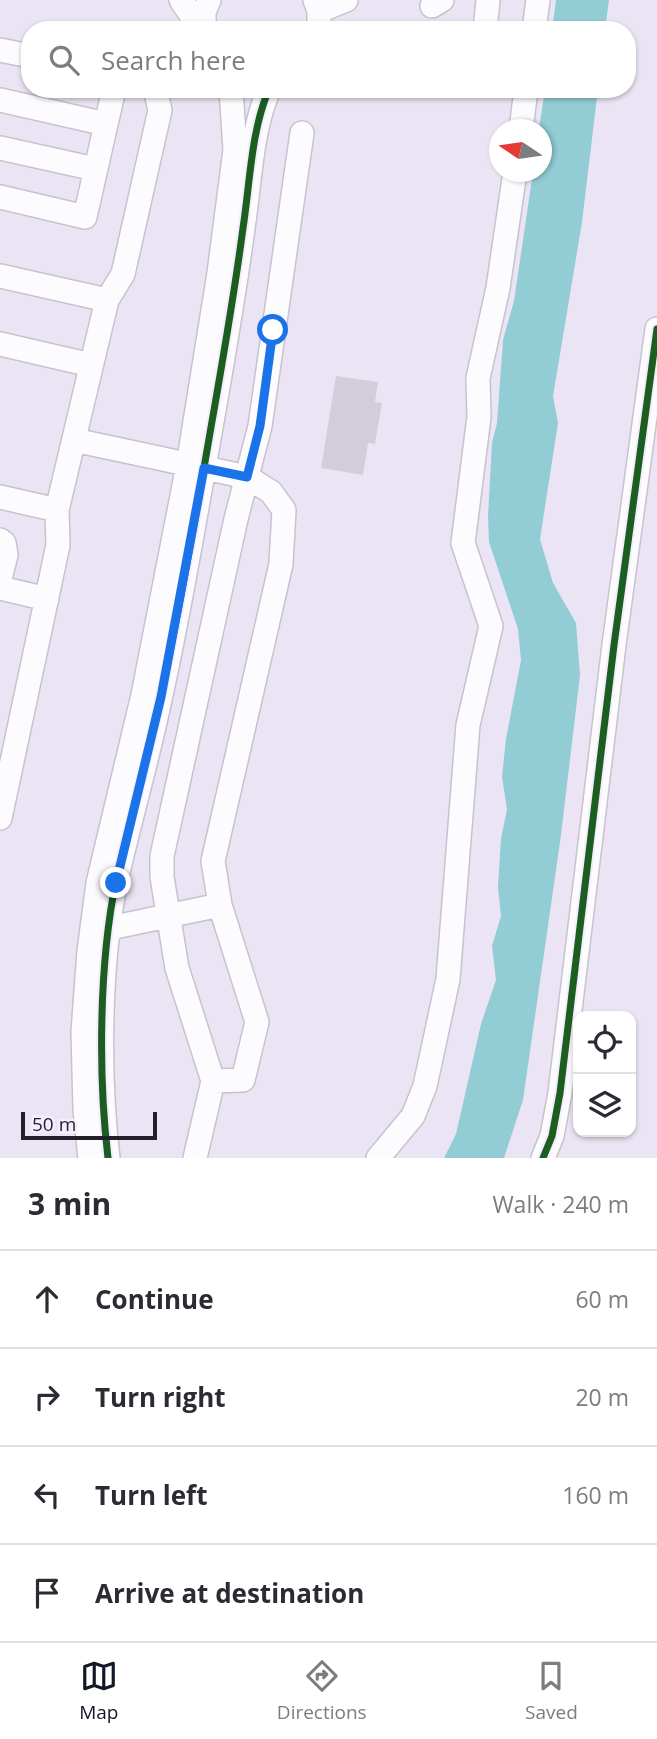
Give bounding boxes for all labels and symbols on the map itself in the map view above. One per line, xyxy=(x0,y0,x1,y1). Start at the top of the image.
north arrow xyxy=(489,119,552,182)
route start xyxy=(257,314,288,345)
route end xyxy=(100,867,131,898)
scale bar xyxy=(21,1109,158,1141)

